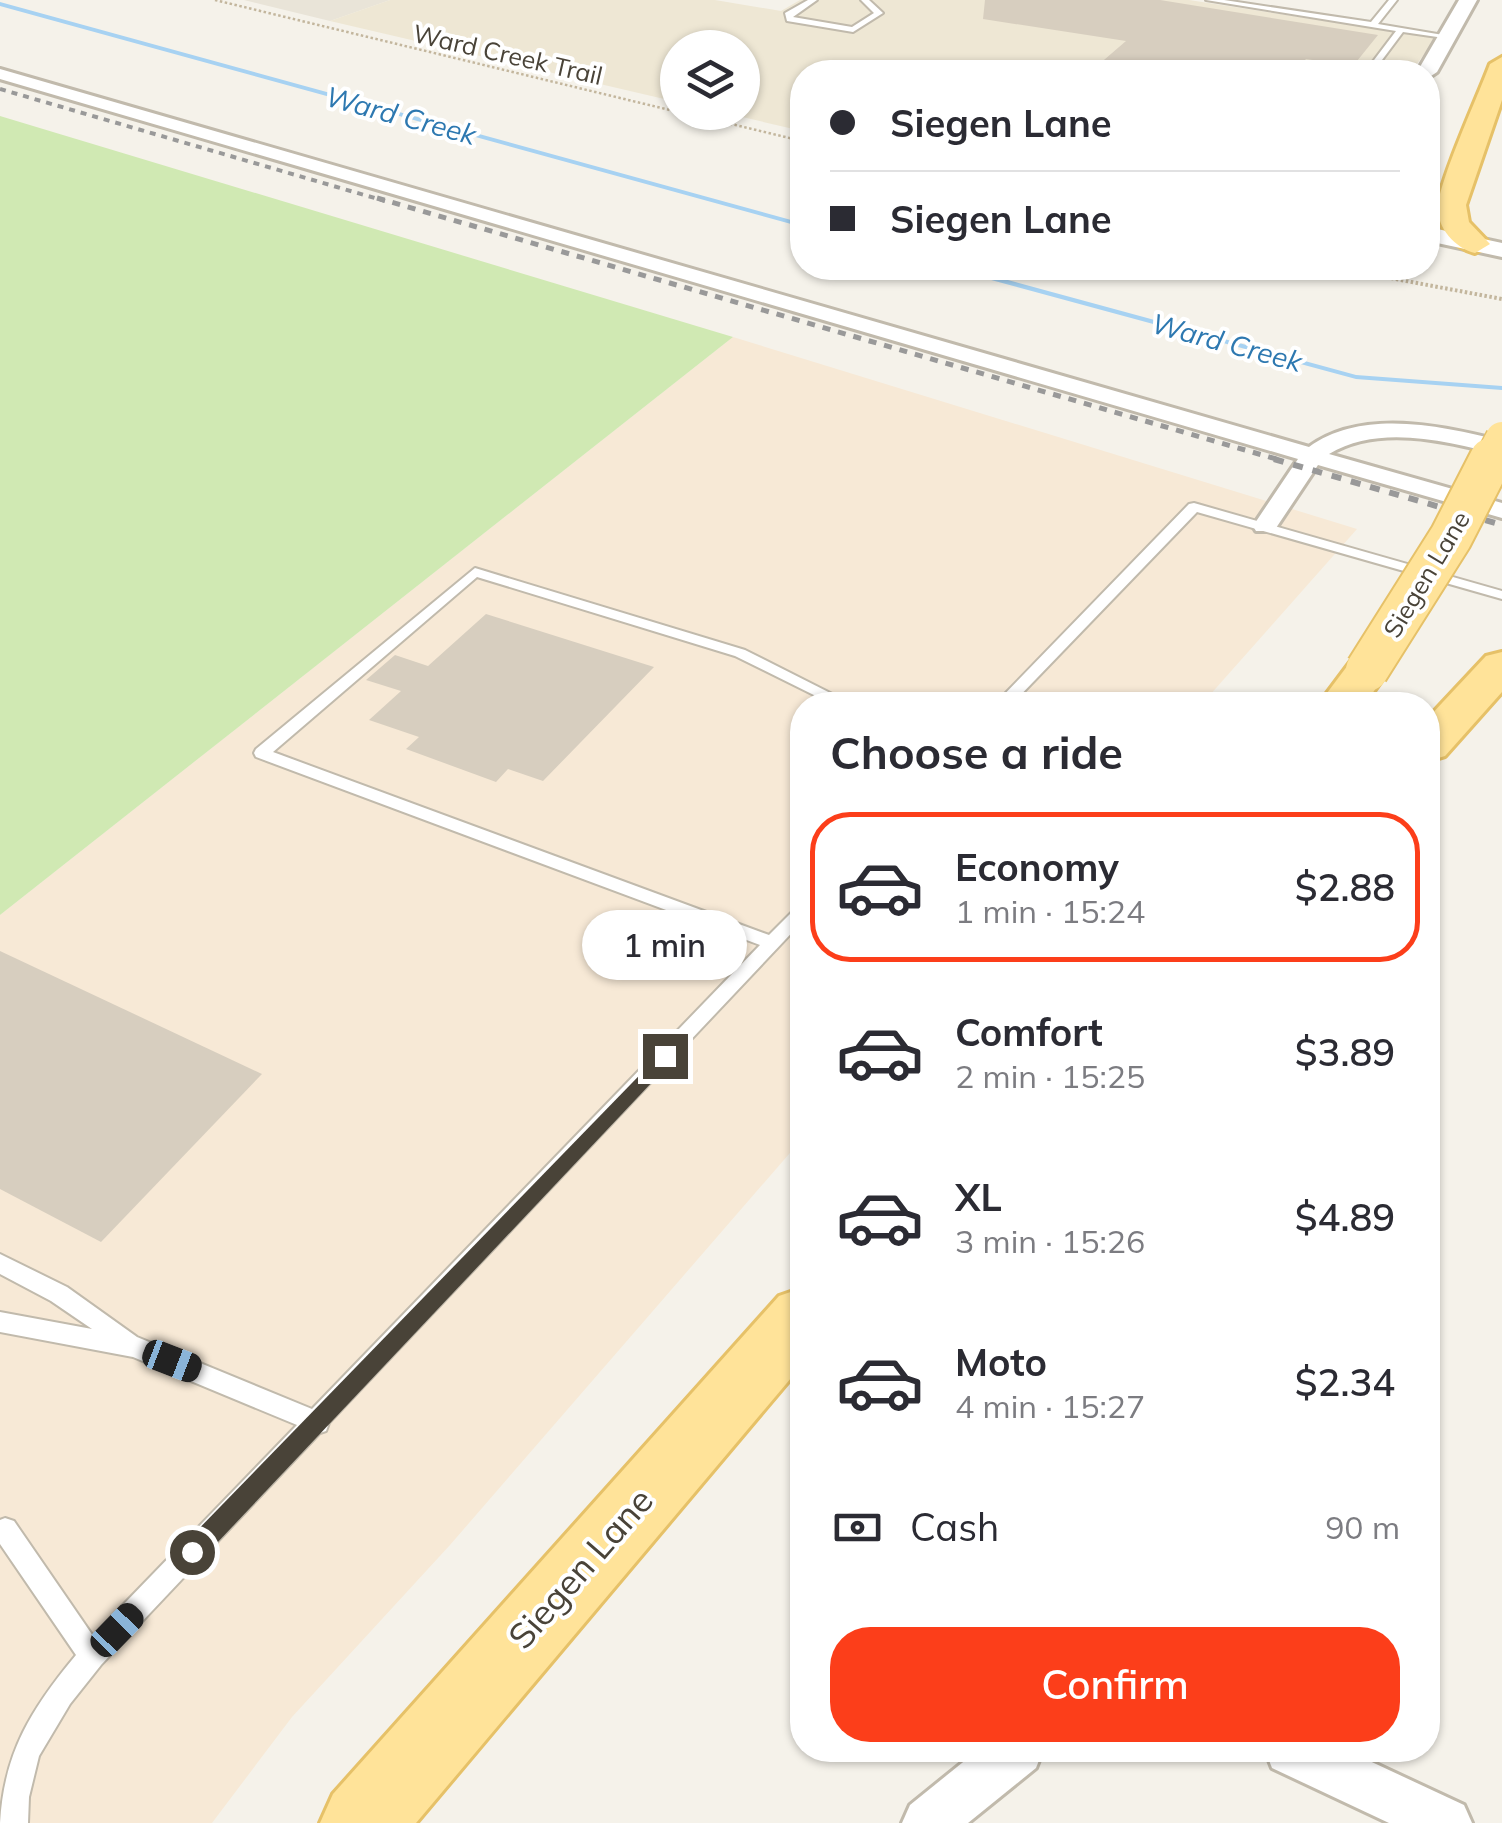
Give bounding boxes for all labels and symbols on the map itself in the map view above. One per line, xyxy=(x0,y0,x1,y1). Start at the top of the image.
street label: Ward Creek Trail xyxy=(410,17,606,91)
water label: Ward Creek xyxy=(322,78,482,152)
water label: Ward Creek xyxy=(1148,305,1308,379)
street label: Siegen Lane xyxy=(1376,505,1476,643)
callout: 1 min xyxy=(582,911,748,981)
route end xyxy=(643,1034,688,1079)
car xyxy=(139,1336,205,1386)
street label: Siegen Lane xyxy=(498,1479,662,1657)
route start xyxy=(170,1530,215,1575)
car xyxy=(85,1598,149,1662)

